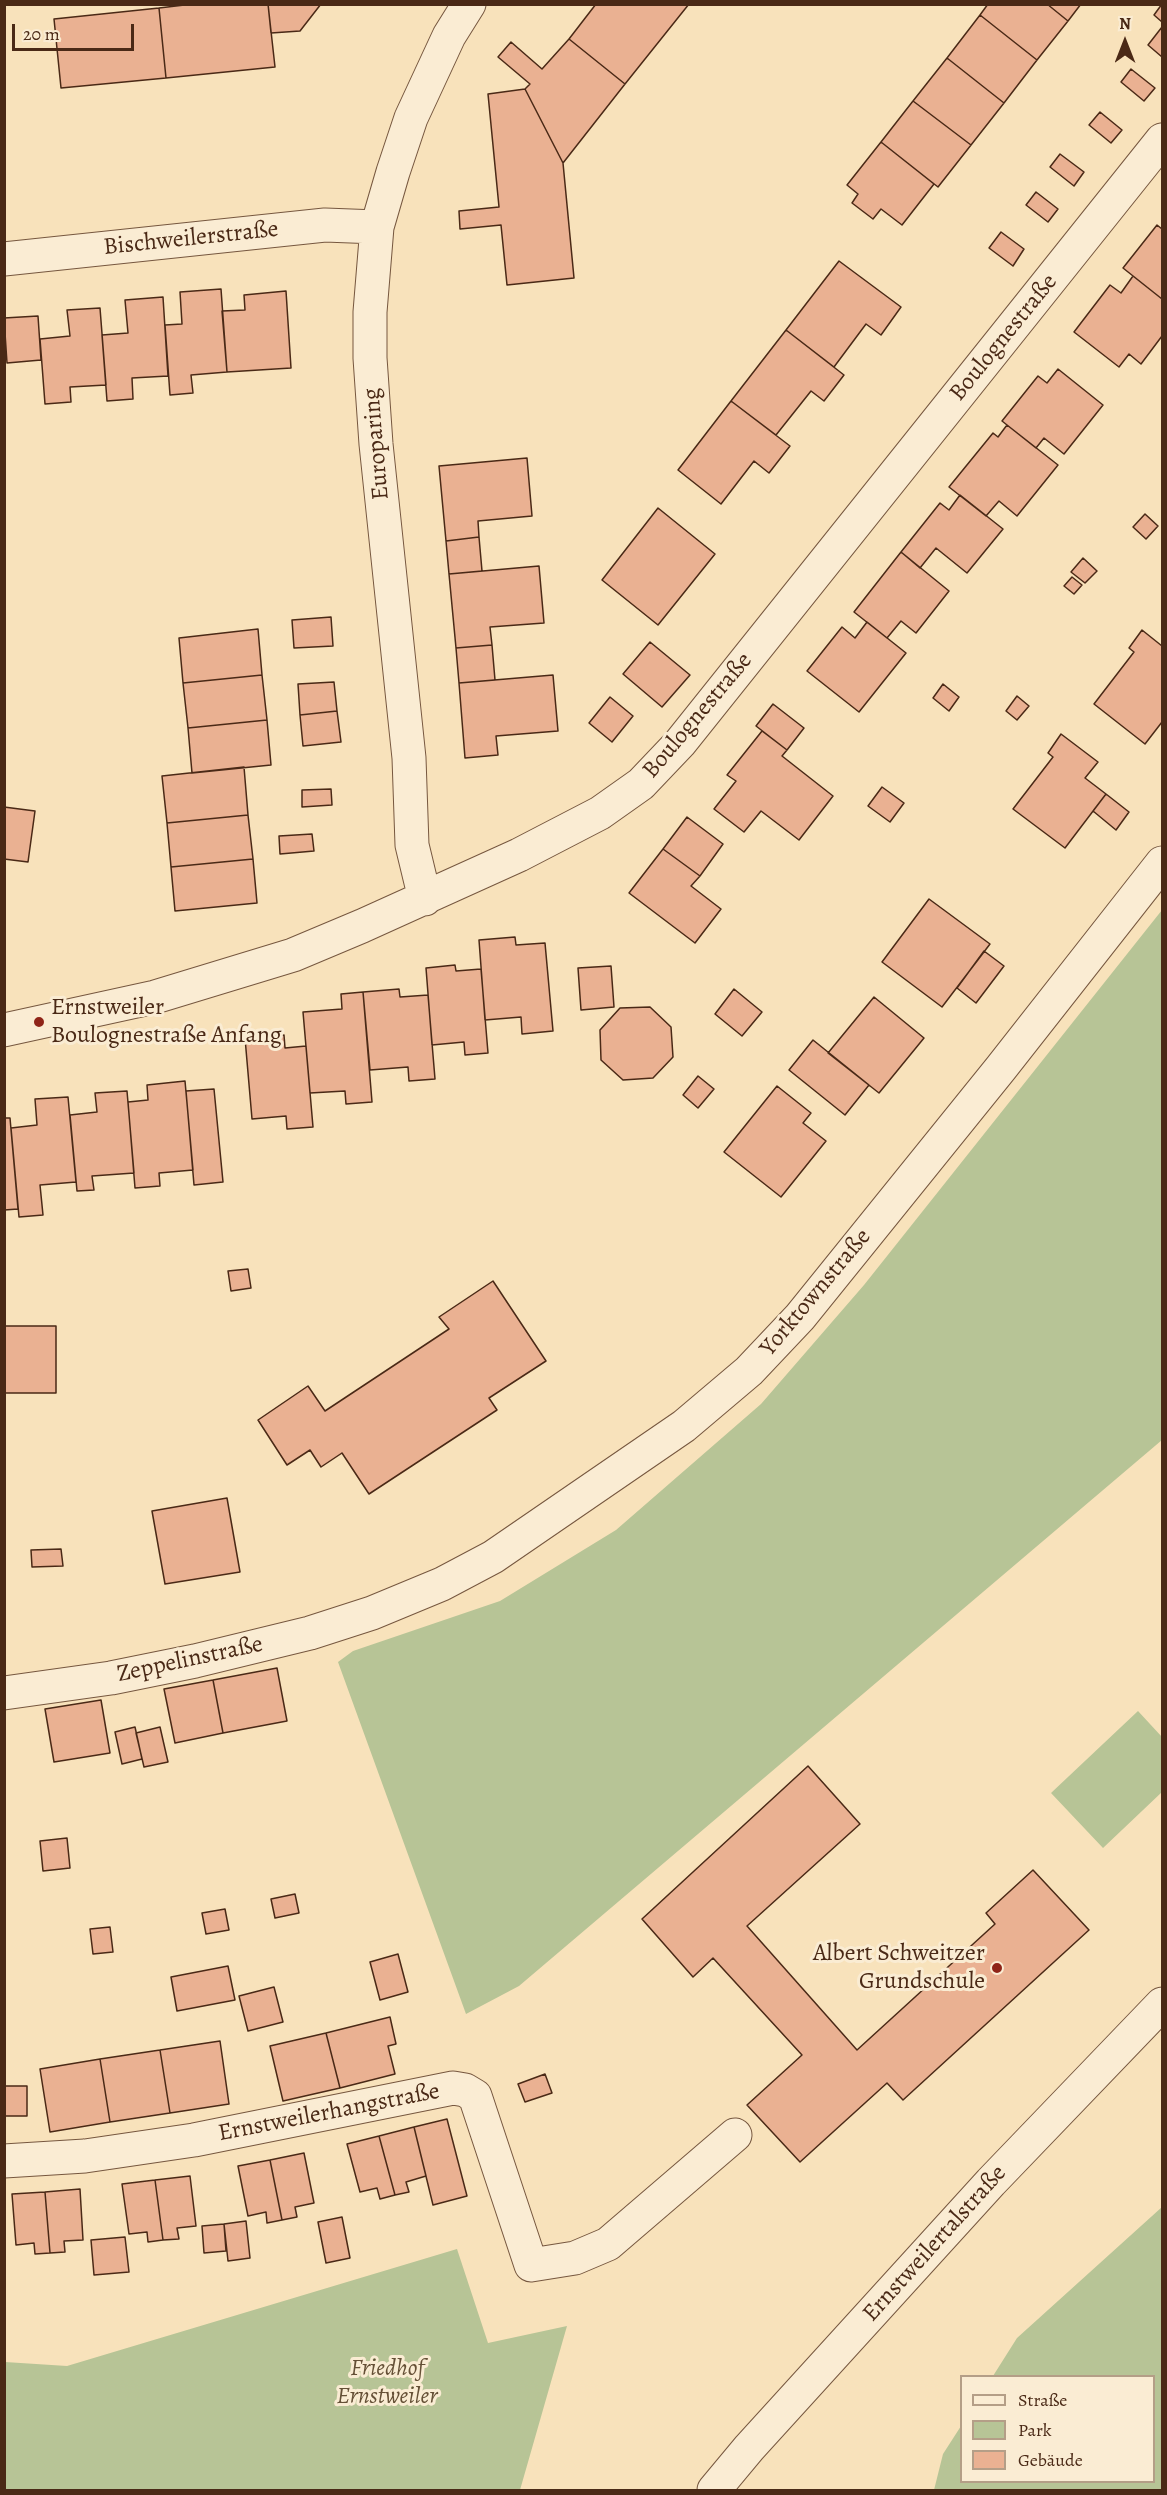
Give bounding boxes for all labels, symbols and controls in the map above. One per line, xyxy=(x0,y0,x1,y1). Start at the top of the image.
scale bar xyxy=(15,12,136,50)
north arrow xyxy=(1095,12,1155,72)
text: N xyxy=(1119,13,1131,35)
text: 20 m xyxy=(23,22,60,46)
street label: Bischweilerstraße xyxy=(102,216,280,262)
street label: Boulognestraße xyxy=(944,269,1064,407)
street label: Europaring xyxy=(358,387,396,501)
street label: Boulognestraße xyxy=(637,647,759,785)
place label: Ernstweiler Boulognestraße Anfang xyxy=(51,994,282,1050)
marker: Ernstweiler Boulognestraße Anfang xyxy=(32,1015,46,1029)
street label: Yorktownstraße xyxy=(754,1224,878,1362)
street label: Zeppelinstraße xyxy=(114,1630,266,1690)
place label: Albert Schweitzer Grundschule xyxy=(813,1940,985,1996)
marker: Albert Schweitzer Grundschule xyxy=(990,1961,1004,1975)
street label: Ernstweilerhangstraße xyxy=(216,2077,442,2149)
street label: Ernstweilertalstraße xyxy=(857,2160,1013,2328)
park label: Friedhof Ernstweiler xyxy=(337,2355,437,2411)
legend xyxy=(960,2375,1155,2483)
text: Straße xyxy=(1018,2388,1067,2412)
text: Park xyxy=(1018,2418,1052,2442)
text: Gebäude xyxy=(1018,2448,1083,2472)

